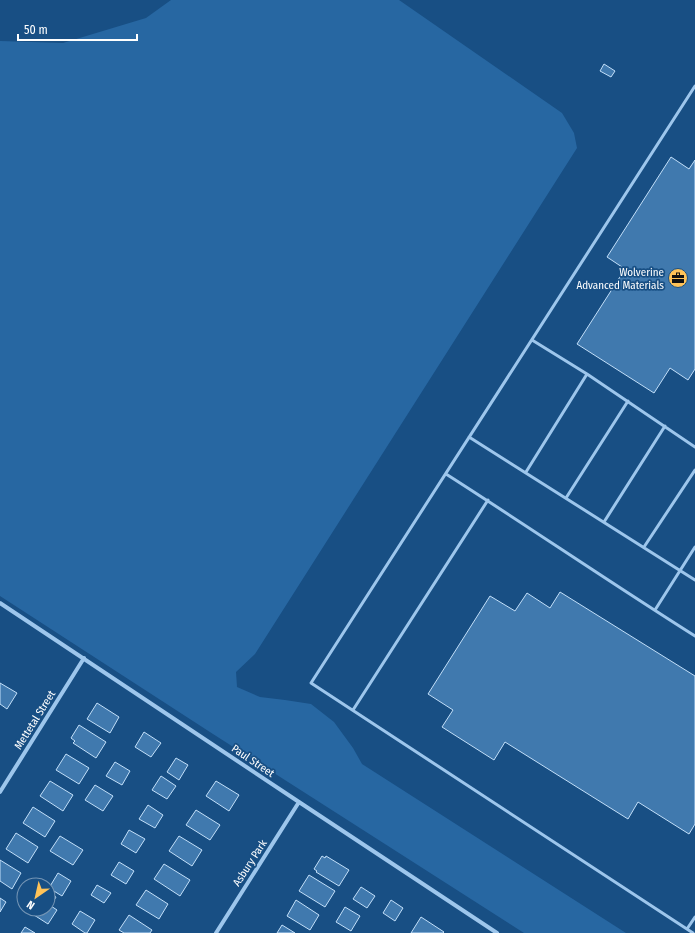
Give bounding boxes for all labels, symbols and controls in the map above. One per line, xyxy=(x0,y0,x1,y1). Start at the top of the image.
scale bar xyxy=(18,16,137,42)
text: 50 m xyxy=(24,23,48,37)
place label: Wolverine Advanced Materials xyxy=(576,266,664,292)
office icon: Wolverine Advanced Materials xyxy=(667,267,689,289)
street label: Mettetal Street xyxy=(12,688,58,752)
street label: Paul Street xyxy=(229,742,277,780)
street label: Asbury Park xyxy=(230,837,270,889)
north arrow xyxy=(16,877,56,917)
text: N xyxy=(24,898,37,912)

